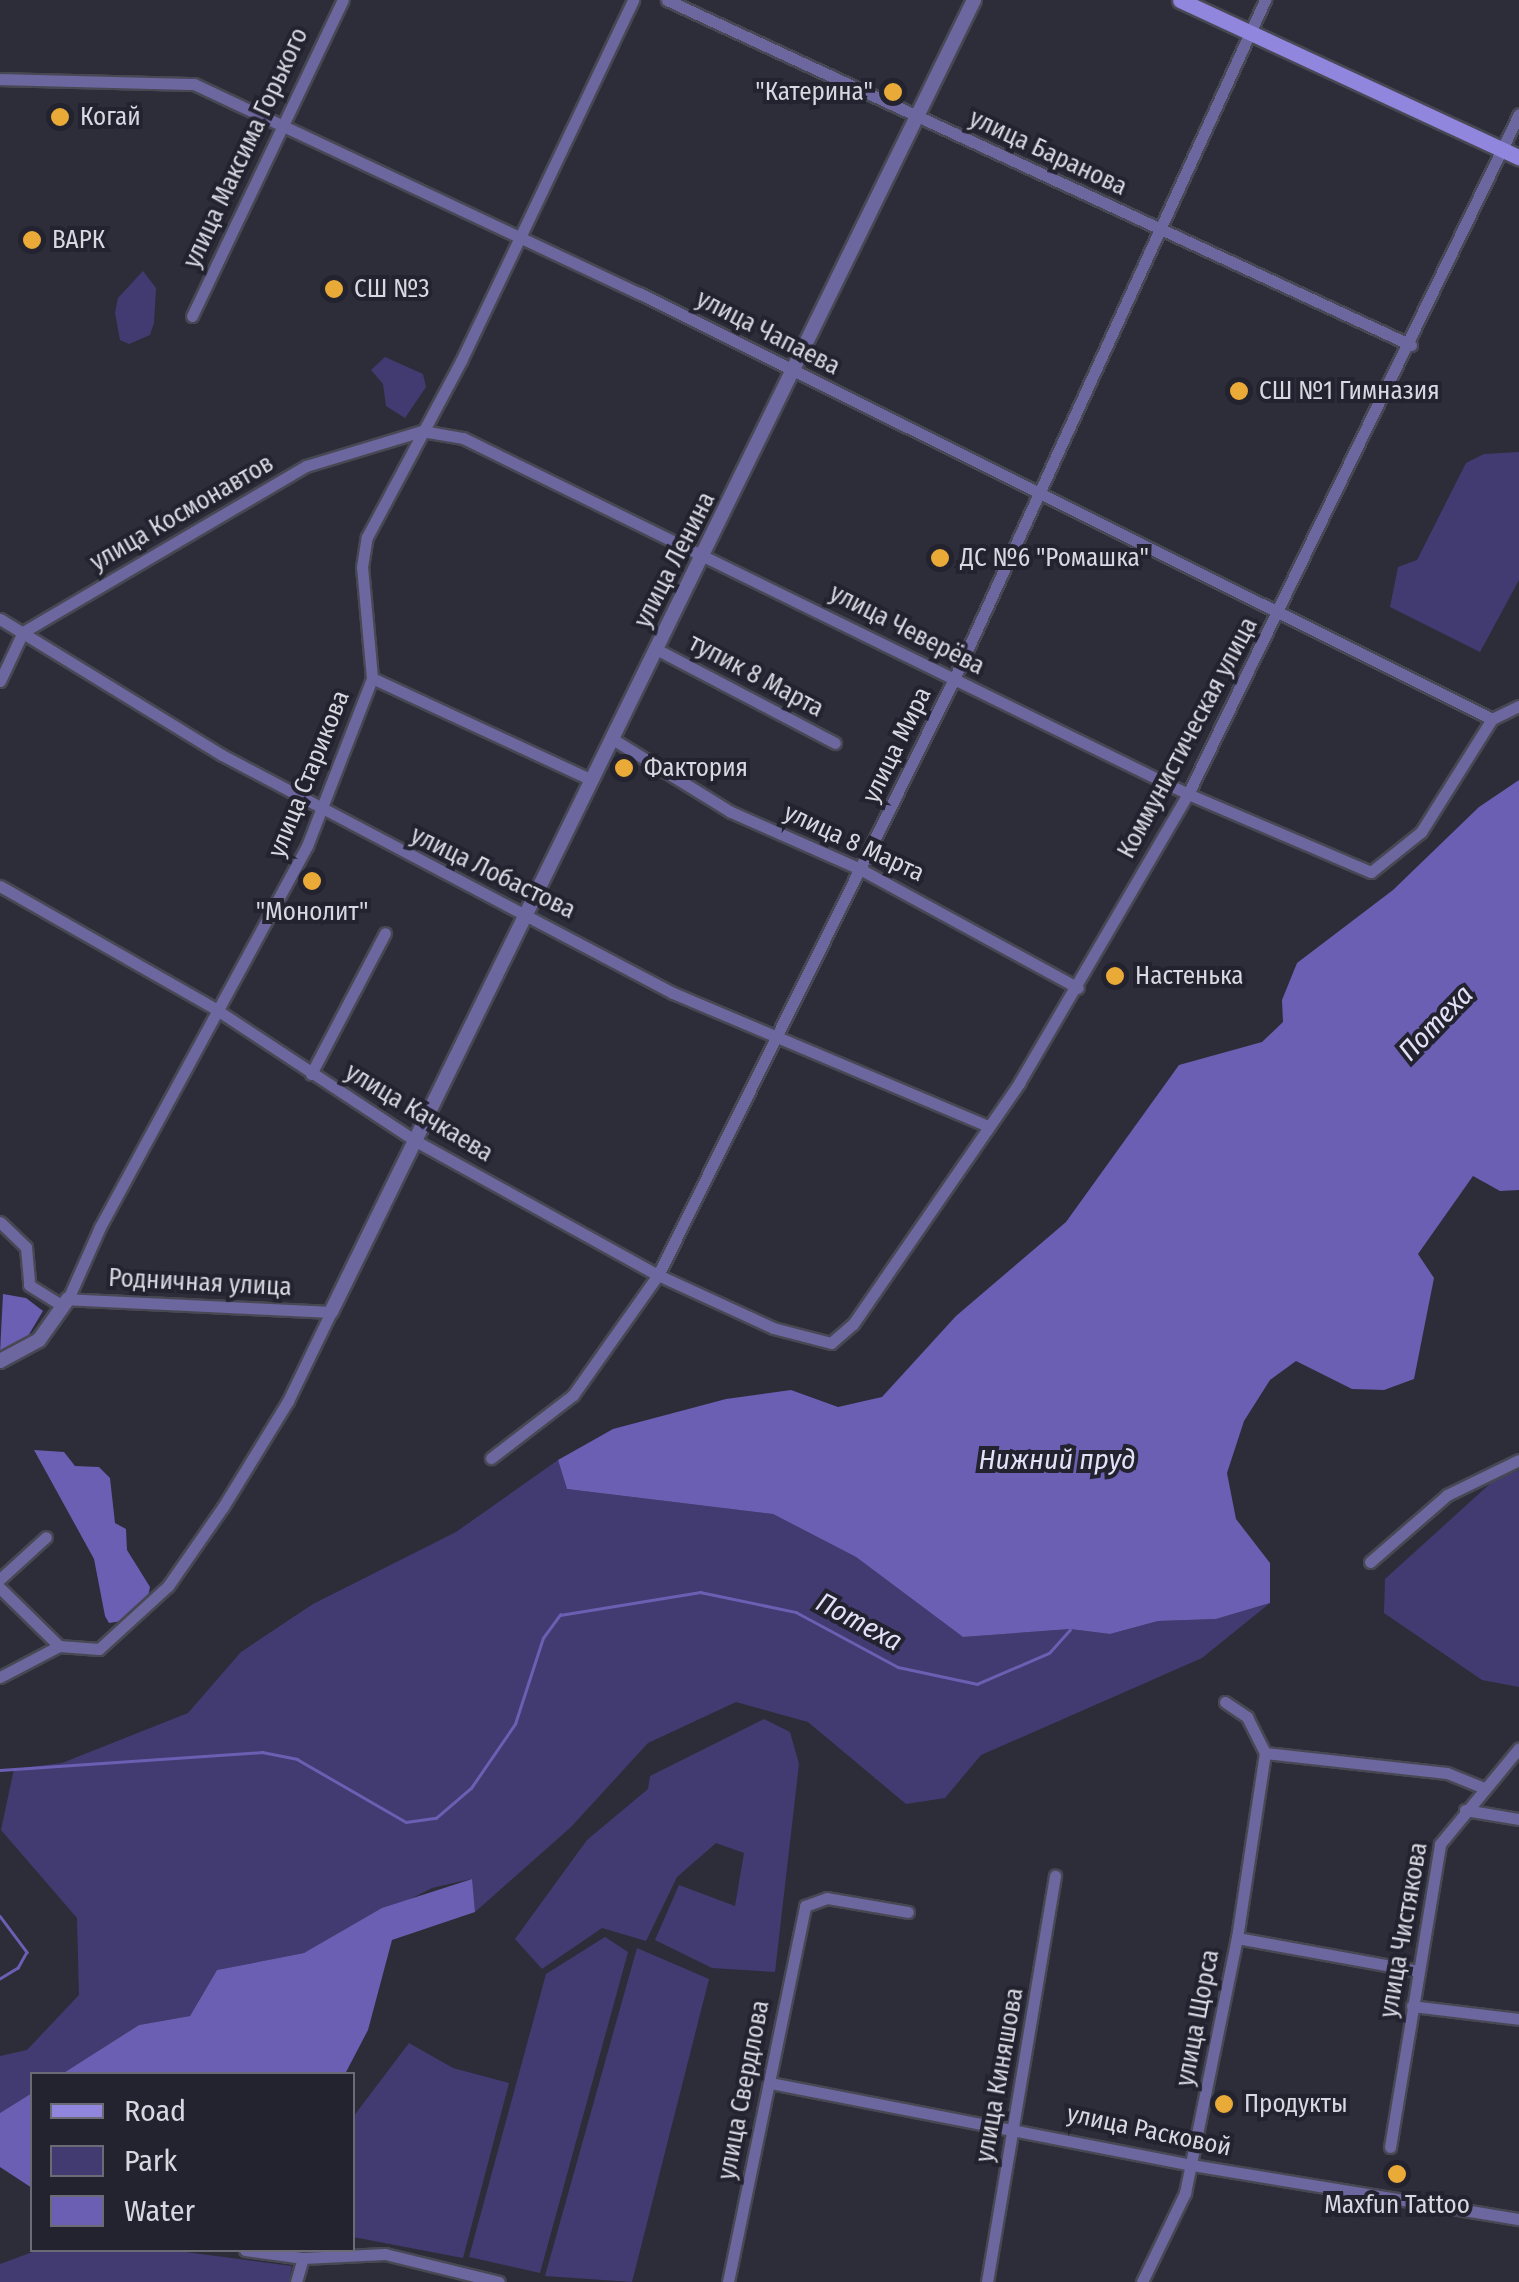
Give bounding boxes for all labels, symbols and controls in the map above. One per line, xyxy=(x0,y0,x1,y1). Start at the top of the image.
street label: улица Максима Горького xyxy=(177,23,315,273)
place label: "Катерина" xyxy=(755,77,873,107)
marker: "Катерина" xyxy=(882,81,904,103)
place label: Когай xyxy=(80,102,141,132)
street label: улица Баранова xyxy=(965,103,1131,203)
marker: Когай xyxy=(49,106,71,128)
place label: ВАРК xyxy=(52,225,105,255)
marker: ВАРК xyxy=(21,229,43,251)
place label: СШ №3 xyxy=(354,274,430,304)
marker: СШ №3 xyxy=(323,278,345,300)
street label: улица Чапаева xyxy=(691,284,845,382)
place label: СШ №1 Гимназия xyxy=(1259,376,1440,406)
marker: СШ №1 Гимназия xyxy=(1228,380,1250,402)
street label: улица Космонавтов xyxy=(85,448,279,578)
street label: улица Ленина xyxy=(628,487,722,633)
place label: ДС №6 "Ромашка" xyxy=(960,543,1149,573)
marker: ДС №6 "Ромашка" xyxy=(929,547,951,569)
street label: улица Чеверёва xyxy=(825,578,989,682)
street label: Коммунистическая улица xyxy=(1112,612,1264,864)
street label: тупик 8 Марта xyxy=(684,628,828,724)
street label: улица Мира xyxy=(856,682,938,808)
street label: улица Старикова xyxy=(262,686,356,862)
place label: Фактория xyxy=(644,753,748,783)
marker: Фактория xyxy=(613,757,635,779)
street label: улица 8 Марта xyxy=(779,797,929,889)
street label: улица Лобастова xyxy=(406,820,580,926)
marker: "Монолит" xyxy=(301,870,323,892)
place label: "Монолит" xyxy=(256,897,368,927)
place label: Настенька xyxy=(1135,961,1243,991)
marker: Настенька xyxy=(1104,965,1126,987)
water label: Потеха xyxy=(1392,978,1480,1068)
street label: улица Качкаева xyxy=(340,1057,498,1169)
street label: Родничная улица xyxy=(108,1263,292,1303)
water label: Нижний пруд xyxy=(979,1443,1135,1477)
water label: Потеха xyxy=(810,1585,908,1659)
street label: улица Чистякова xyxy=(1374,1840,1434,2020)
street label: улица Щорса xyxy=(1170,1947,1226,2089)
street label: улица Киняшова xyxy=(970,1985,1030,2165)
street label: улица Свердлова xyxy=(712,1998,776,2182)
legend xyxy=(30,2072,355,2252)
place label: Продукты xyxy=(1244,2089,1348,2119)
text: Road xyxy=(124,2093,186,2129)
marker: Продукты xyxy=(1213,2093,1235,2115)
street label: улица Расковой xyxy=(1064,2099,1234,2163)
text: Park xyxy=(124,2143,177,2179)
marker: Maxfun Tattoo xyxy=(1386,2163,1408,2185)
place label: Maxfun Tattoo xyxy=(1324,2190,1470,2220)
text: Water xyxy=(124,2193,195,2229)

